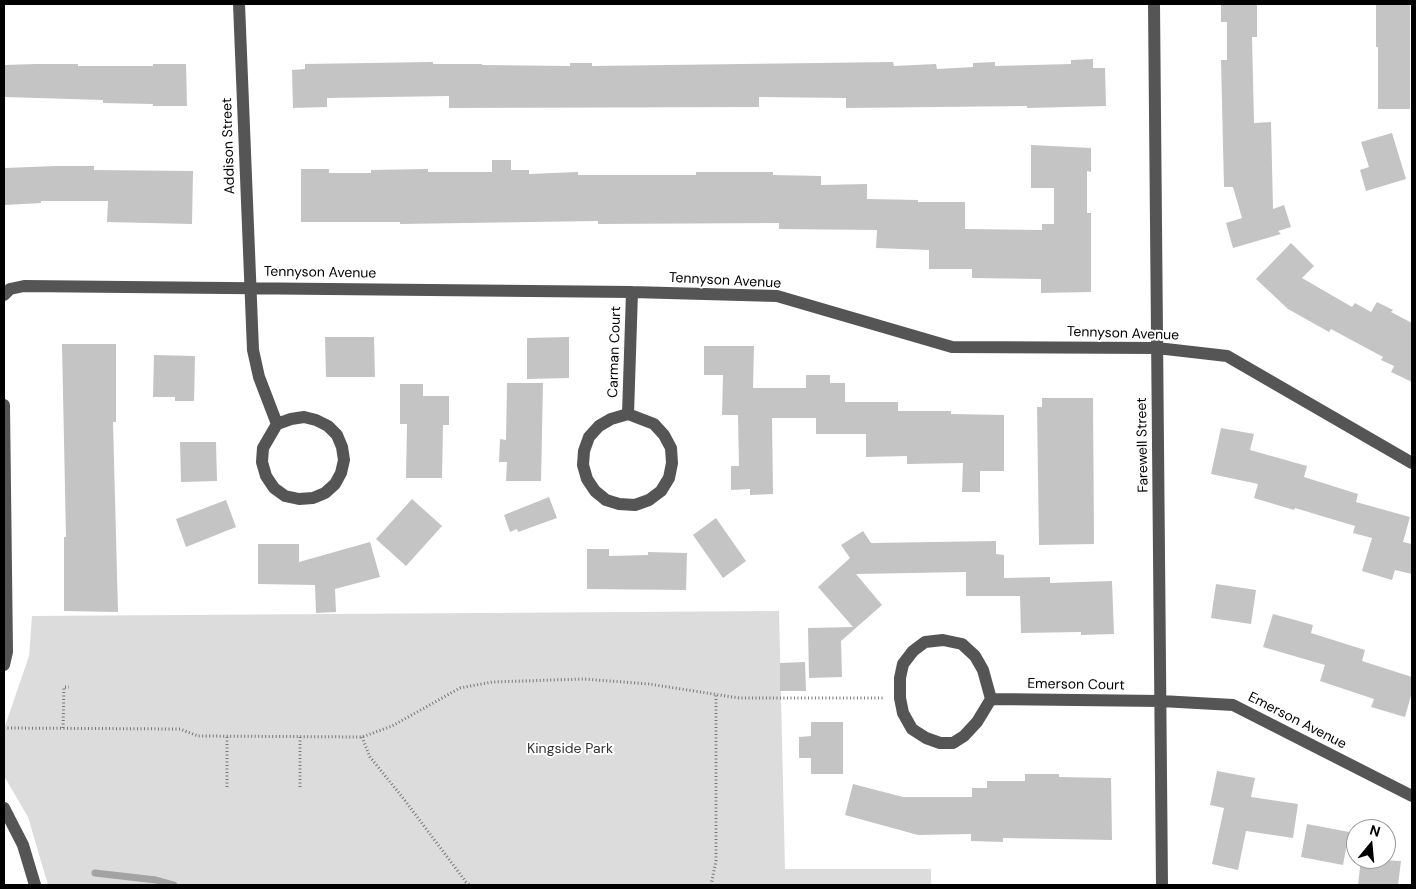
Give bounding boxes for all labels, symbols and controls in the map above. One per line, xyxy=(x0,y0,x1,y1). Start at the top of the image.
street label: Addison Street xyxy=(219,97,239,195)
street label: Tennyson Avenue xyxy=(264,264,376,282)
street label: Tennyson Avenue xyxy=(668,270,782,292)
street label: Carman Court xyxy=(605,306,625,398)
street label: Tennyson Avenue xyxy=(1067,324,1179,344)
street label: Farewell Street xyxy=(1134,397,1152,493)
street label: Emerson Court xyxy=(1027,676,1125,694)
street label: Emerson Avenue xyxy=(1245,689,1349,753)
park label: Kingside Park xyxy=(527,741,613,757)
north arrow xyxy=(1346,819,1396,869)
text: N xyxy=(1368,821,1383,841)

